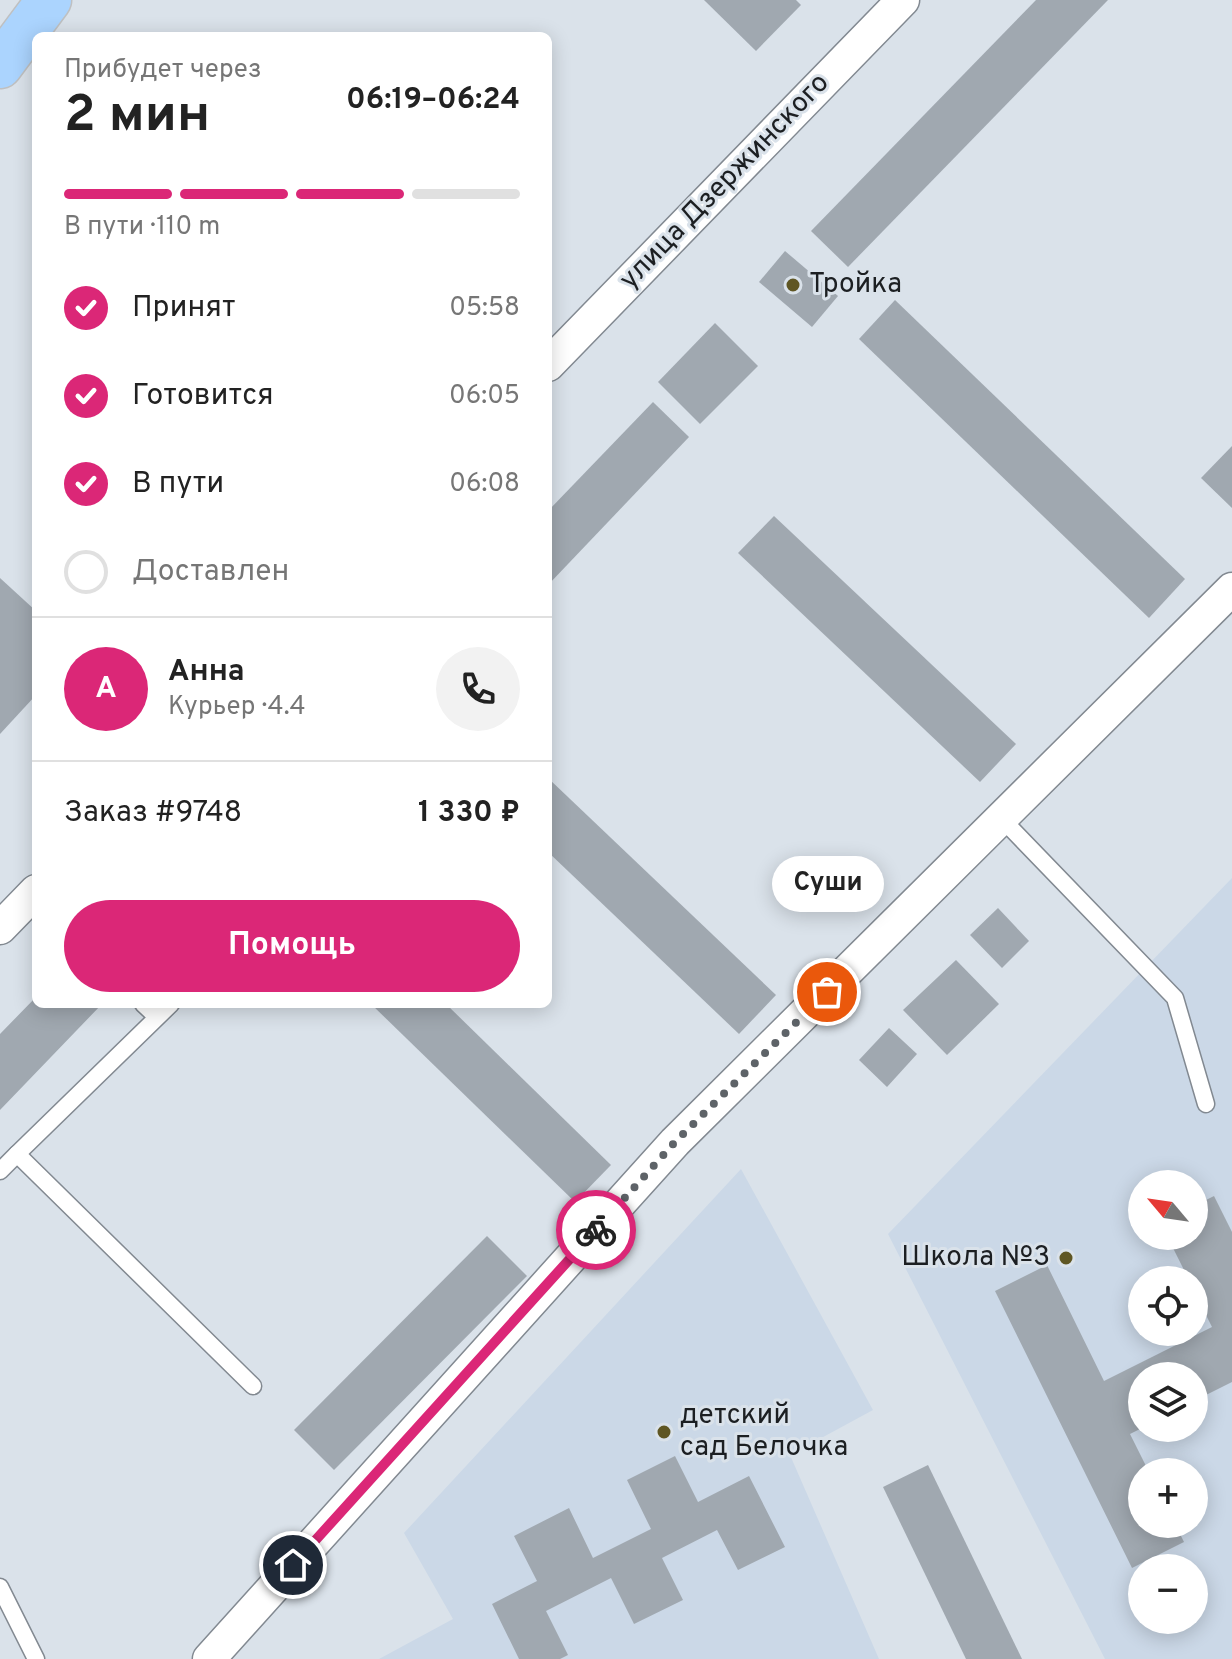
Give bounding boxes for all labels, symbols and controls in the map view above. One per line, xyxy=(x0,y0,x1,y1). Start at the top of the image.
text: Прибудет через xyxy=(64,54,262,87)
street label: улица Дзержинского xyxy=(612,66,838,298)
text: 06:19–06:24 xyxy=(346,82,520,119)
text: 2 мин xyxy=(64,84,210,150)
text: В пути · 110 m xyxy=(64,211,220,244)
place label: Тройка xyxy=(809,267,902,303)
marker: Тройка xyxy=(784,276,802,294)
icon: check xyxy=(64,286,108,330)
text: Принят xyxy=(132,290,236,327)
text: 05:58 xyxy=(449,292,520,325)
icon: check xyxy=(64,374,108,418)
text: Готовится xyxy=(132,378,274,415)
text: 06:05 xyxy=(449,380,520,413)
icon: check xyxy=(64,462,108,506)
text: В пути xyxy=(132,466,224,503)
text: 06:08 xyxy=(449,468,520,501)
text: Доставлен xyxy=(132,554,289,591)
button: phone xyxy=(436,647,520,731)
text: Анна xyxy=(168,654,245,691)
text: А xyxy=(95,671,117,708)
text: Курьер · 4.4 xyxy=(168,691,306,724)
text: Заказ #9748 xyxy=(64,795,242,832)
text: 1 330 ₽ xyxy=(418,795,520,832)
callout: Суши xyxy=(771,856,883,912)
text: Суши xyxy=(793,867,863,900)
button: Помощь xyxy=(64,900,520,992)
pin xyxy=(793,958,861,1026)
icon: bag xyxy=(805,970,849,1014)
north arrow xyxy=(1128,1170,1208,1250)
map controls xyxy=(1128,1170,1208,1634)
courier xyxy=(556,1190,636,1270)
icon: bike xyxy=(574,1208,618,1252)
place label: Школа №3 xyxy=(901,1240,1050,1276)
marker: Школа №3 xyxy=(1057,1249,1075,1267)
button: locate xyxy=(1128,1266,1208,1346)
button: layers xyxy=(1128,1362,1208,1442)
place label: детский сад Белочка xyxy=(680,1398,848,1466)
marker: детский сад Белочка xyxy=(655,1423,673,1441)
button: + xyxy=(1128,1458,1208,1538)
pin xyxy=(259,1531,327,1599)
icon: home xyxy=(271,1543,315,1587)
button: − xyxy=(1128,1554,1208,1634)

